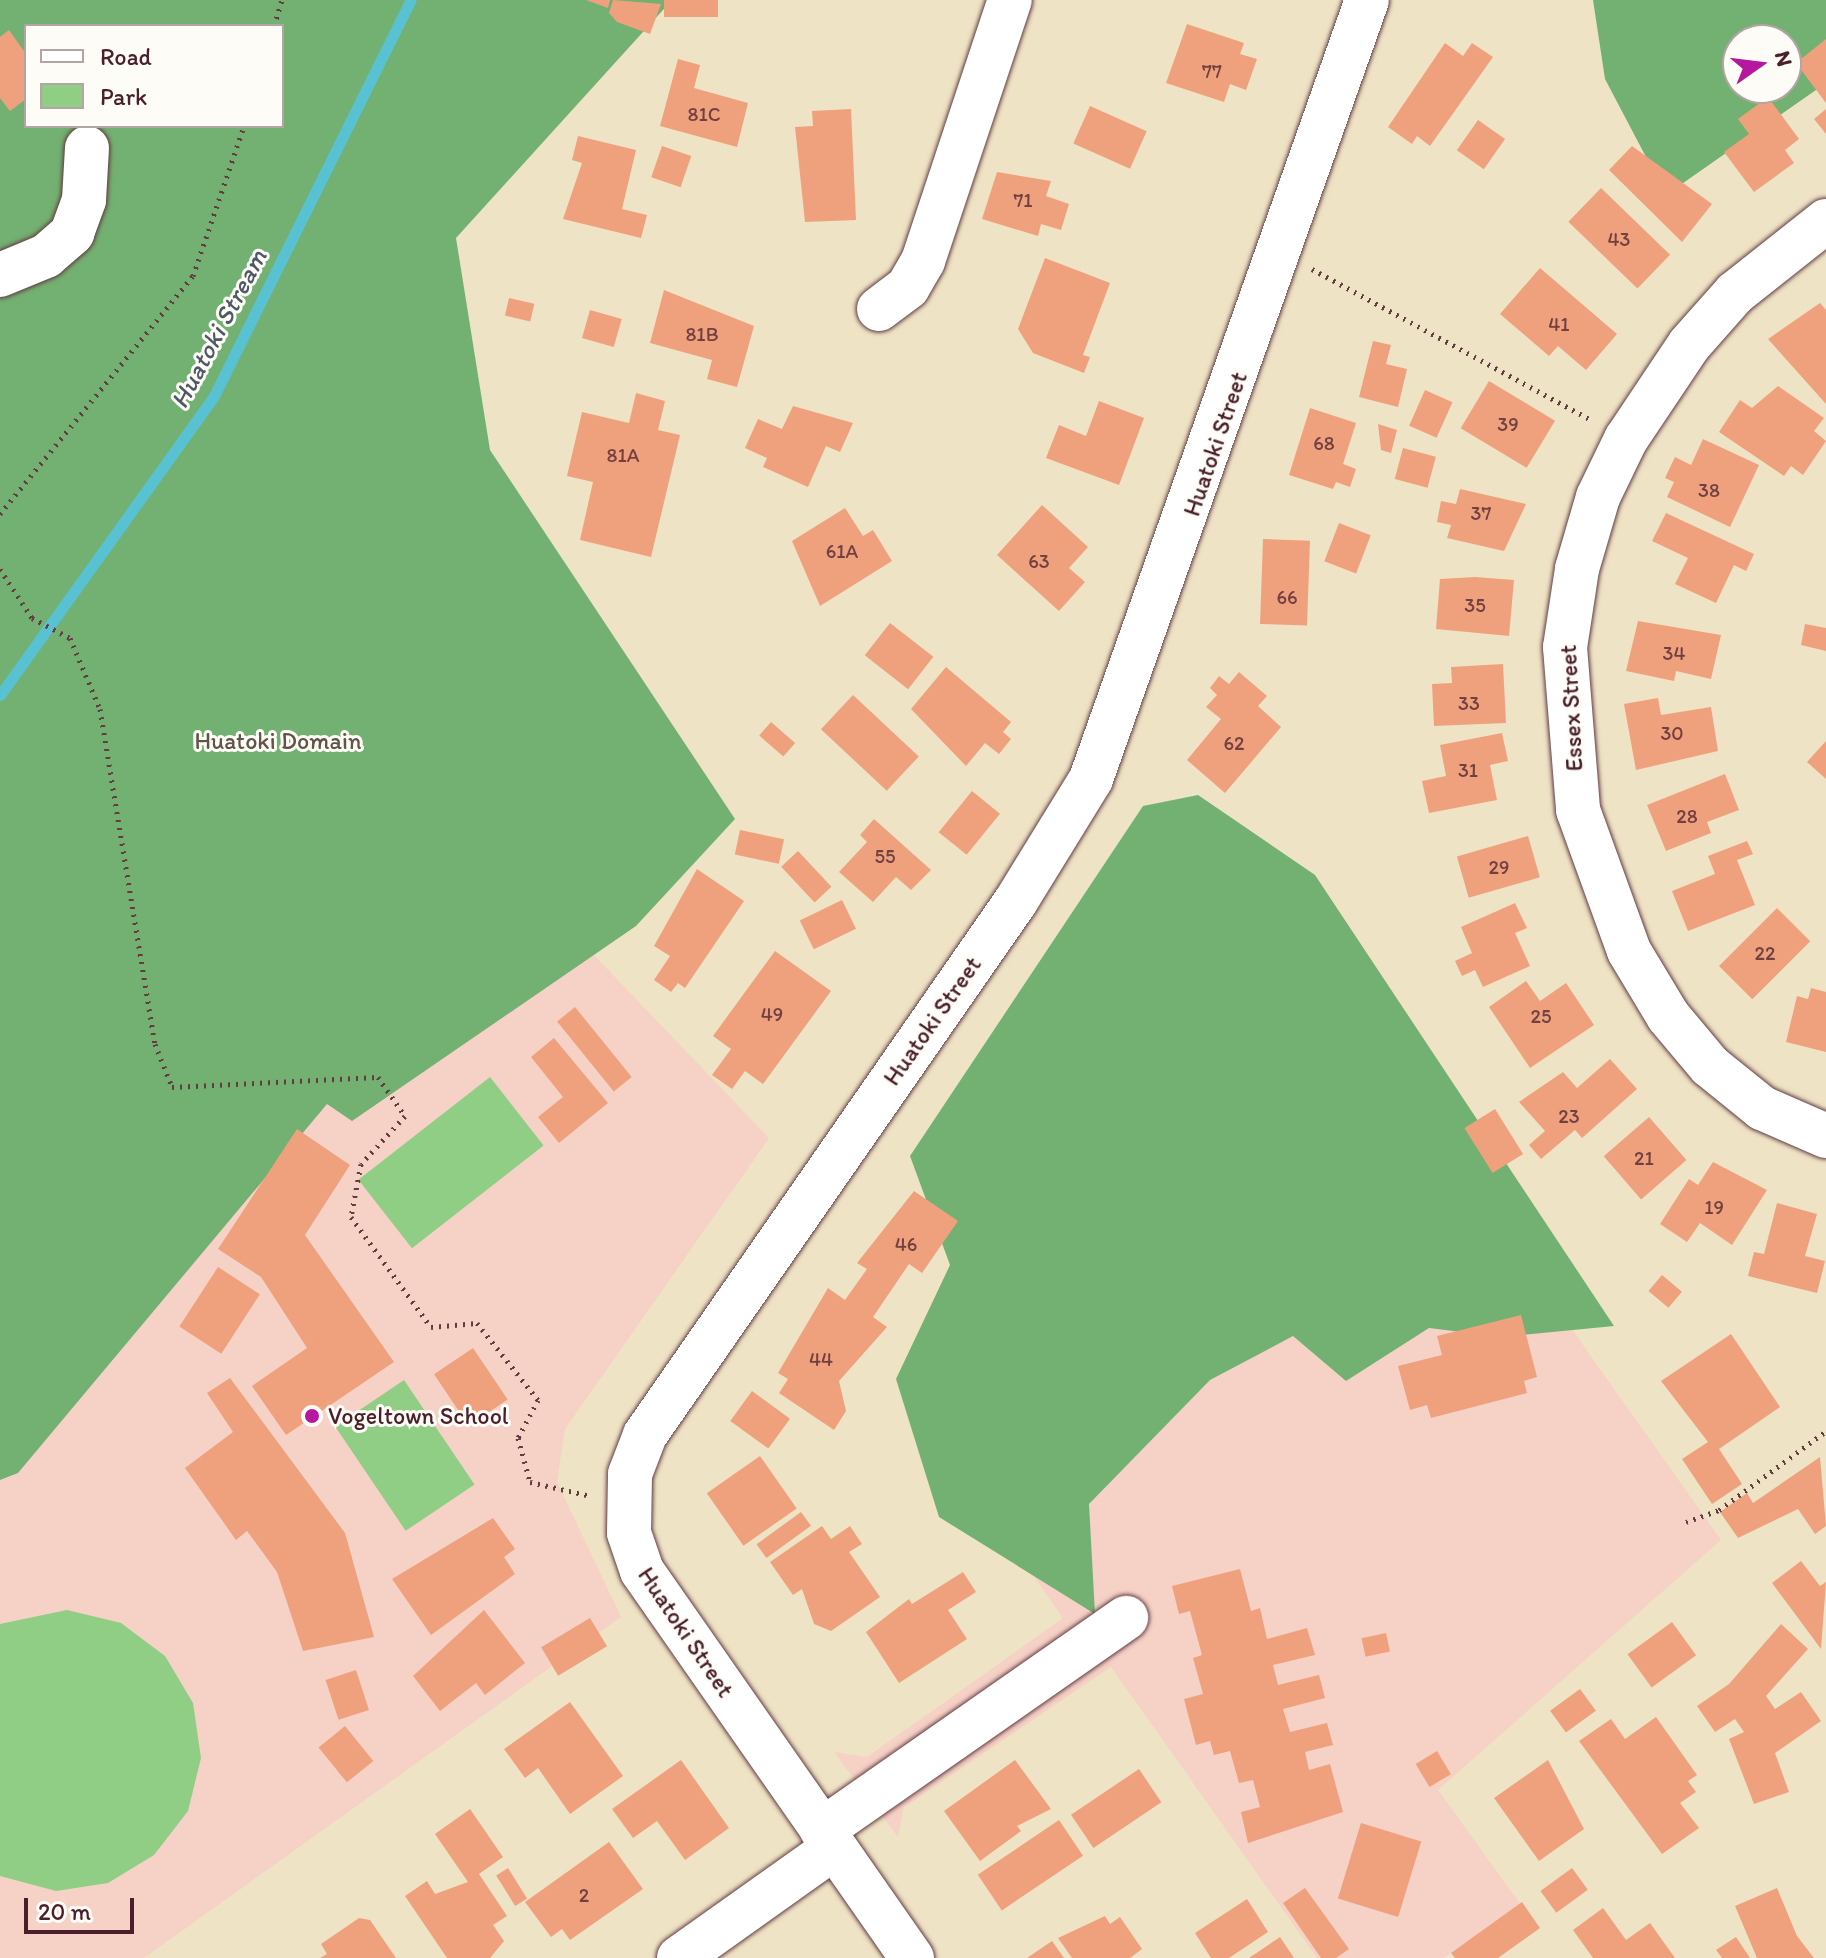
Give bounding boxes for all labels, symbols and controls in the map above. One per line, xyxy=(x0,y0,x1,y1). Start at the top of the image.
legend xyxy=(24,24,284,128)
north arrow xyxy=(1722,24,1802,104)
text: Road xyxy=(100,42,152,71)
text: N xyxy=(1769,48,1799,69)
house number: 77 xyxy=(1202,59,1222,83)
text: Park xyxy=(100,82,147,111)
house number: 81C xyxy=(687,102,721,126)
house number: 71 xyxy=(1013,188,1033,212)
house number: 43 xyxy=(1608,227,1630,251)
water label: Huatoki Stream xyxy=(164,244,274,414)
house number: 41 xyxy=(1548,312,1570,336)
house number: 81B xyxy=(685,322,719,346)
street label: Huatoki Street xyxy=(1177,368,1253,520)
house number: 39 xyxy=(1497,412,1519,436)
house number: 68 xyxy=(1313,431,1335,455)
house number: 81A xyxy=(606,443,640,467)
house number: 38 xyxy=(1698,478,1720,502)
house number: 37 xyxy=(1471,501,1491,525)
house number: 61A xyxy=(826,539,858,563)
house number: 63 xyxy=(1028,549,1050,573)
house number: 66 xyxy=(1276,585,1298,609)
house number: 35 xyxy=(1464,593,1486,617)
house number: 34 xyxy=(1663,641,1685,665)
street label: Essex Street xyxy=(1553,644,1589,772)
house number: 33 xyxy=(1458,691,1480,715)
house number: 30 xyxy=(1660,721,1684,745)
park label: Huatoki Domain xyxy=(195,727,361,755)
house number: 62 xyxy=(1223,731,1245,755)
house number: 31 xyxy=(1458,758,1478,782)
house number: 28 xyxy=(1676,804,1698,828)
house number: 55 xyxy=(875,844,895,868)
house number: 29 xyxy=(1489,855,1509,879)
house number: 22 xyxy=(1754,941,1776,965)
street label: Huatoki Street xyxy=(877,951,987,1091)
house number: 49 xyxy=(761,1002,783,1026)
house number: 25 xyxy=(1530,1004,1552,1028)
house number: 23 xyxy=(1558,1104,1580,1128)
house number: 21 xyxy=(1634,1146,1654,1170)
house number: 19 xyxy=(1704,1195,1724,1219)
house number: 46 xyxy=(895,1232,917,1256)
house number: 44 xyxy=(809,1347,833,1371)
place label: Vogeltown School xyxy=(328,1402,508,1430)
marker: Vogeltown School xyxy=(303,1407,321,1425)
street label: Huatoki Street xyxy=(632,1562,740,1702)
scale bar xyxy=(28,1882,138,1932)
house number: 2 xyxy=(579,1883,589,1907)
text: 20 m xyxy=(38,1897,91,1926)

